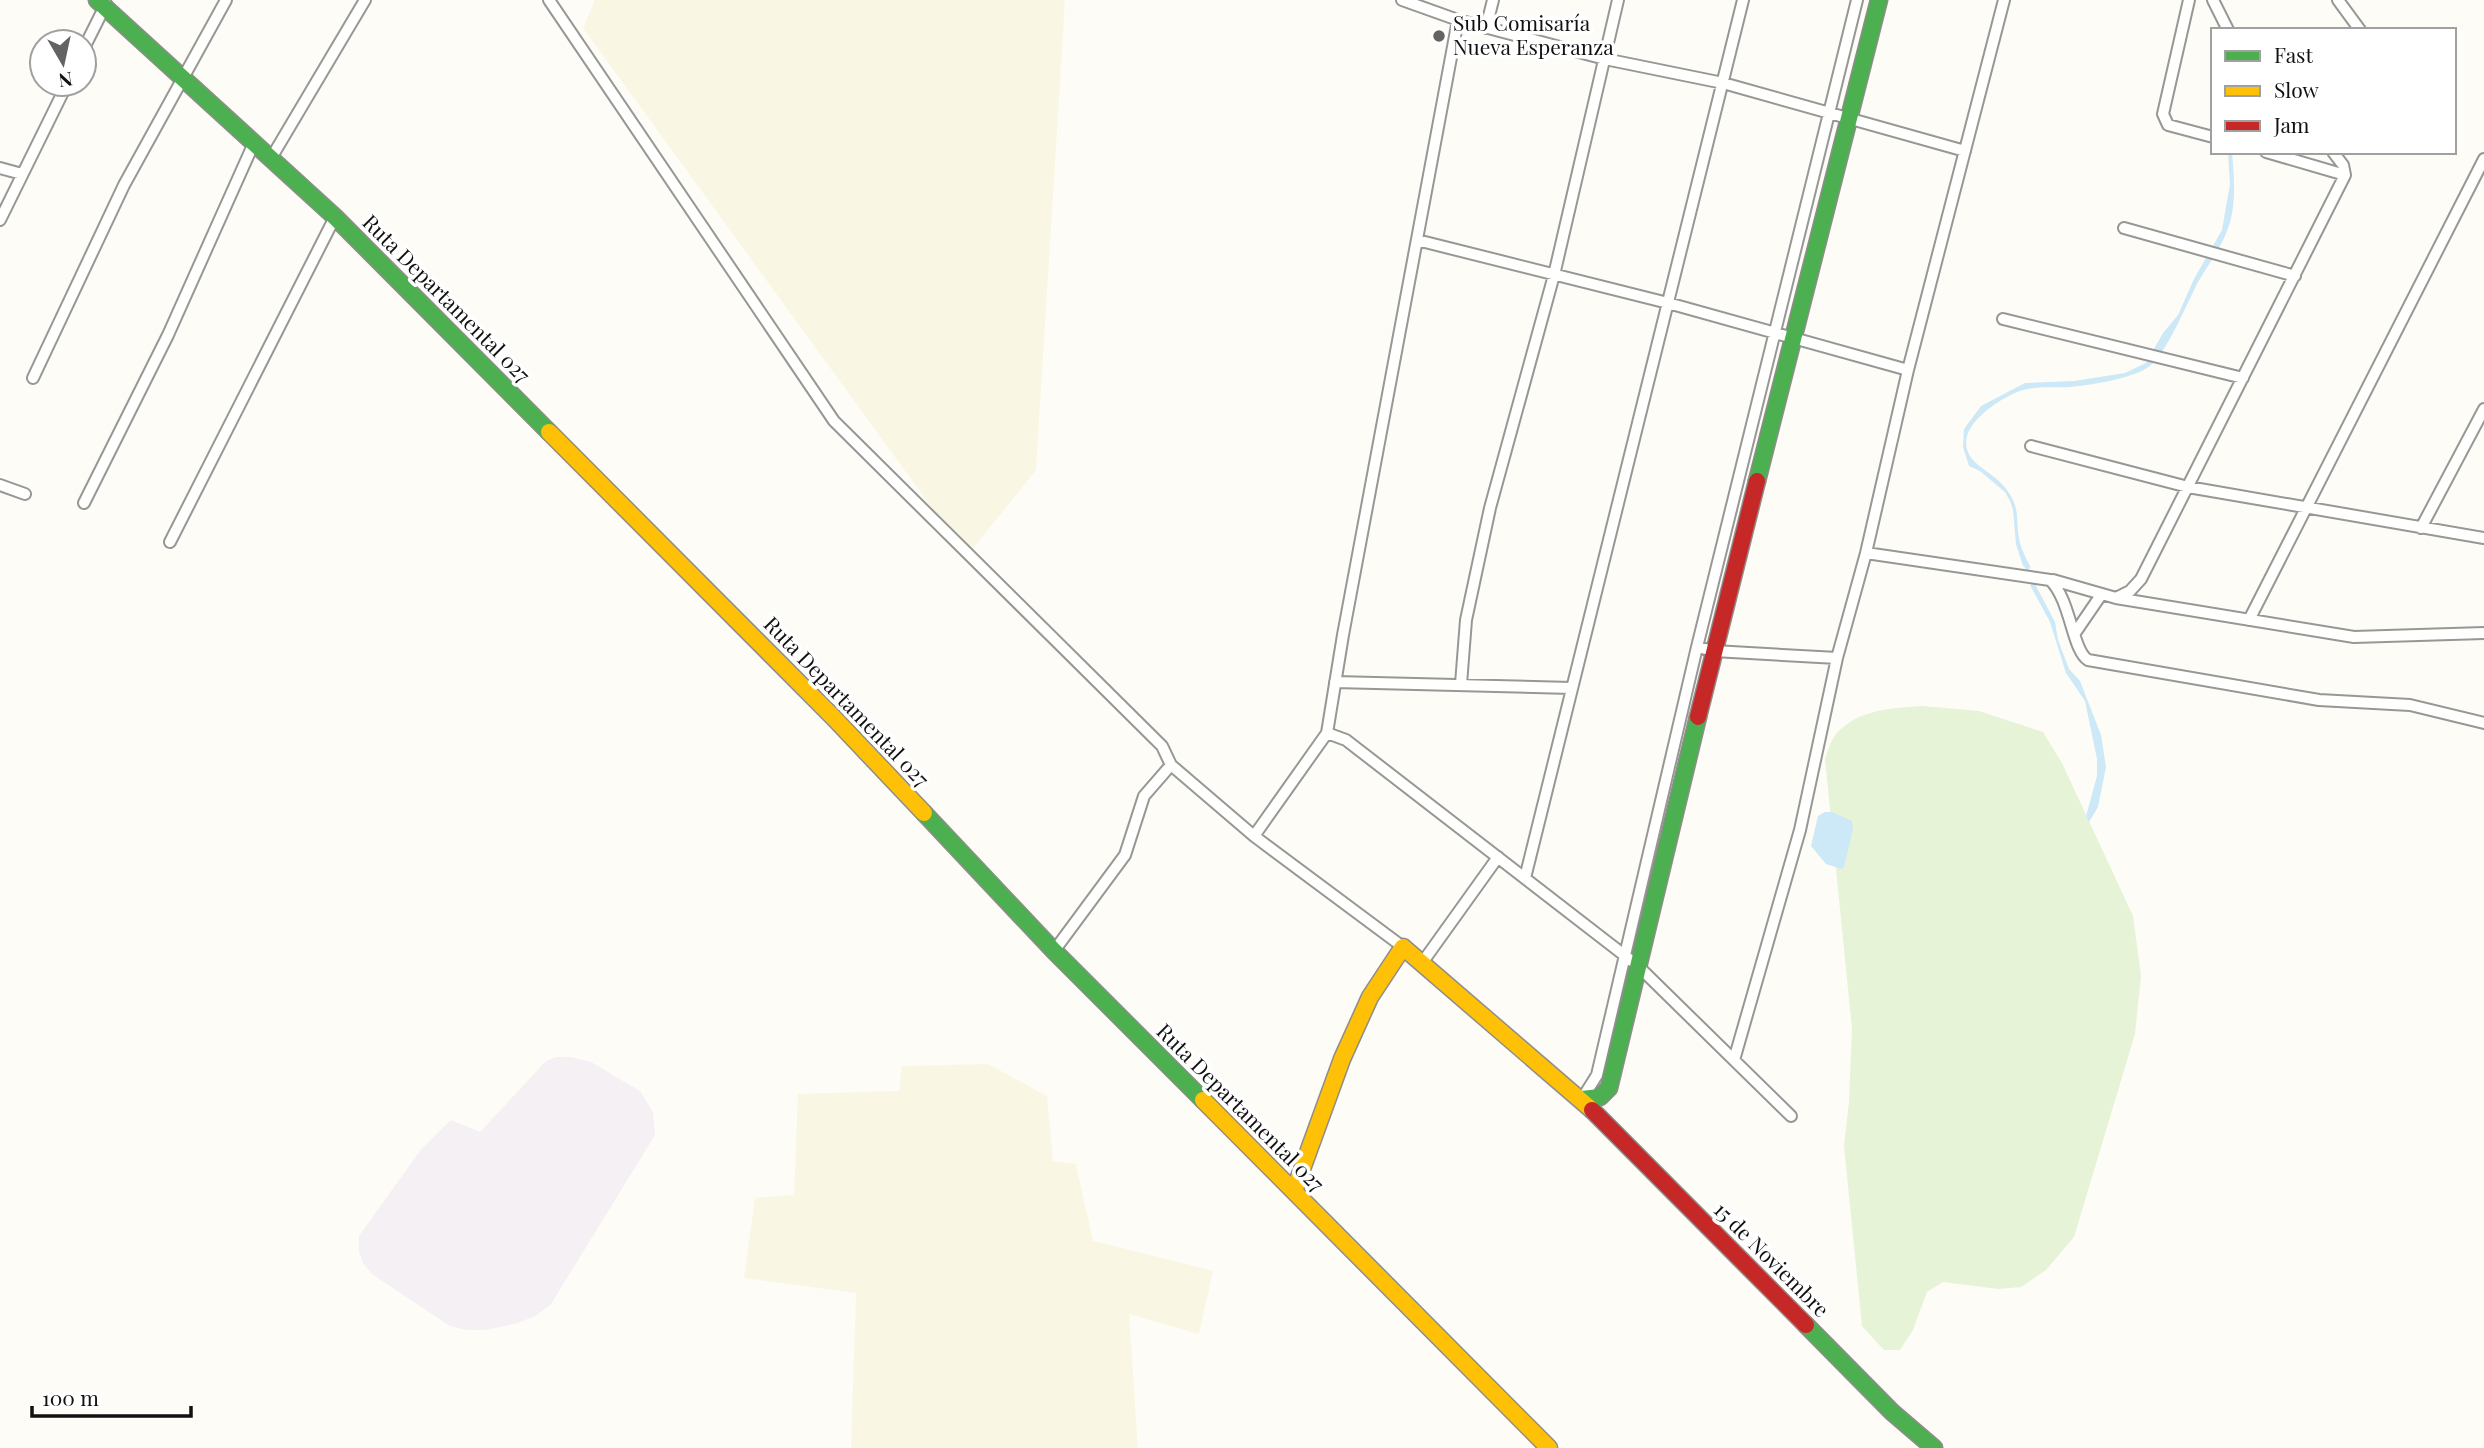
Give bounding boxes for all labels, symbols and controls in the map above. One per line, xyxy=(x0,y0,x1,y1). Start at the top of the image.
place label: Sub Comisaría Nueva Esperanza xyxy=(1453,8,1614,60)
north arrow xyxy=(28,28,98,98)
marker: Sub Comisaría Nueva Esperanza xyxy=(1431,28,1447,44)
legend xyxy=(2211,28,2456,154)
text: Fast xyxy=(2274,40,2313,68)
text: N xyxy=(57,67,75,95)
text: Slow xyxy=(2274,75,2319,103)
text: Jam xyxy=(2273,110,2310,138)
street label: Ruta Departamental 027 xyxy=(357,208,538,388)
street label: Ruta Departamental 027 xyxy=(759,609,937,792)
street label: Ruta Departamental 027 xyxy=(1151,1017,1332,1197)
street label: 15 de Noviembre xyxy=(1709,1195,1836,1322)
scale bar xyxy=(32,1374,191,1418)
text: 100 m xyxy=(42,1383,99,1411)

